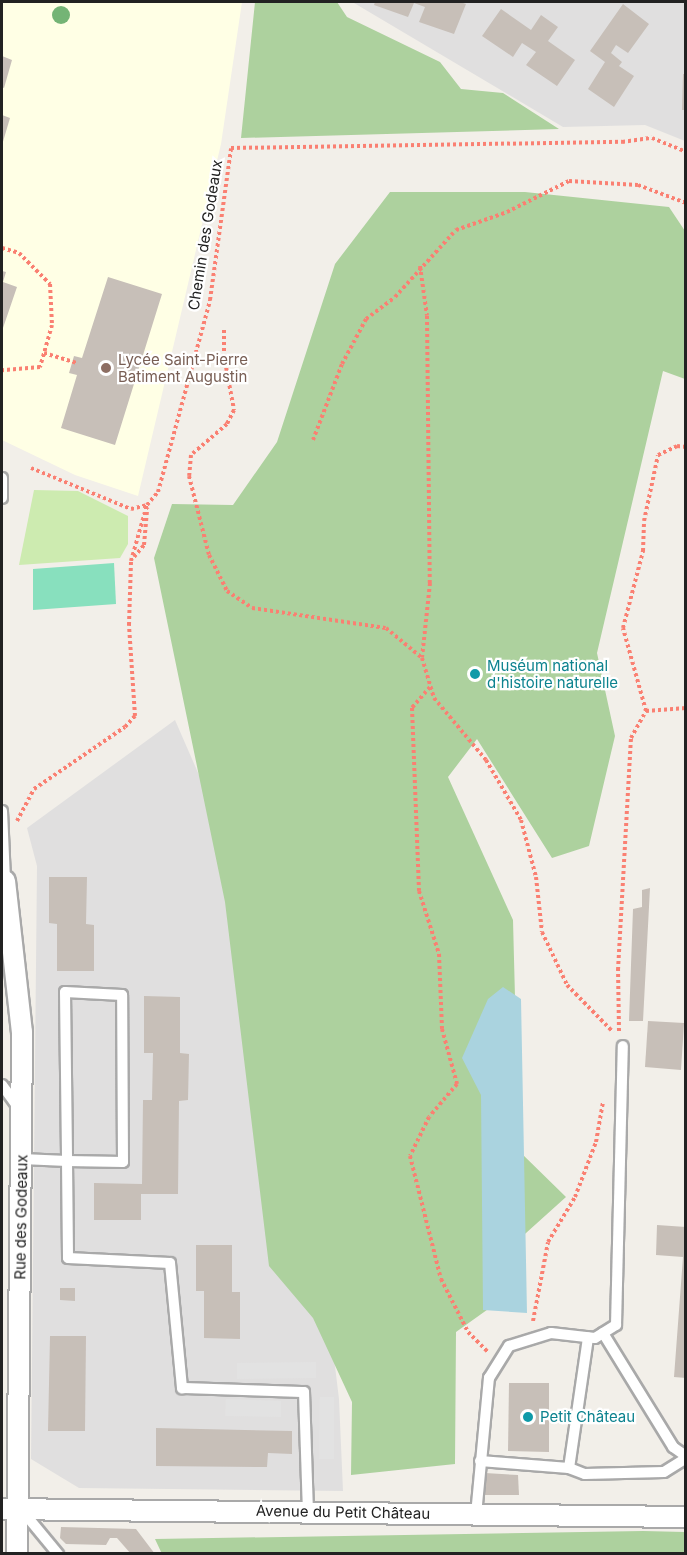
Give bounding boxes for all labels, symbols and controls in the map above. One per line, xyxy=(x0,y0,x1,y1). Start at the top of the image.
street label: Chemin des Godeaux xyxy=(184,158,226,312)
place label: Lycée Saint-Pierre Batiment Augustin xyxy=(118,350,248,385)
marker: Lycée Saint-Pierre Batiment Augustin xyxy=(99,361,113,375)
place label: Muséum national d'histoire naturelle xyxy=(487,656,618,691)
marker: Muséum national d'histoire naturelle xyxy=(468,667,482,681)
street label: Rue des Godeaux xyxy=(11,1154,31,1280)
place label: Petit Château xyxy=(540,1408,635,1426)
marker: Petit Château xyxy=(521,1410,535,1424)
street label: Avenue du Petit Château xyxy=(256,1501,430,1523)

